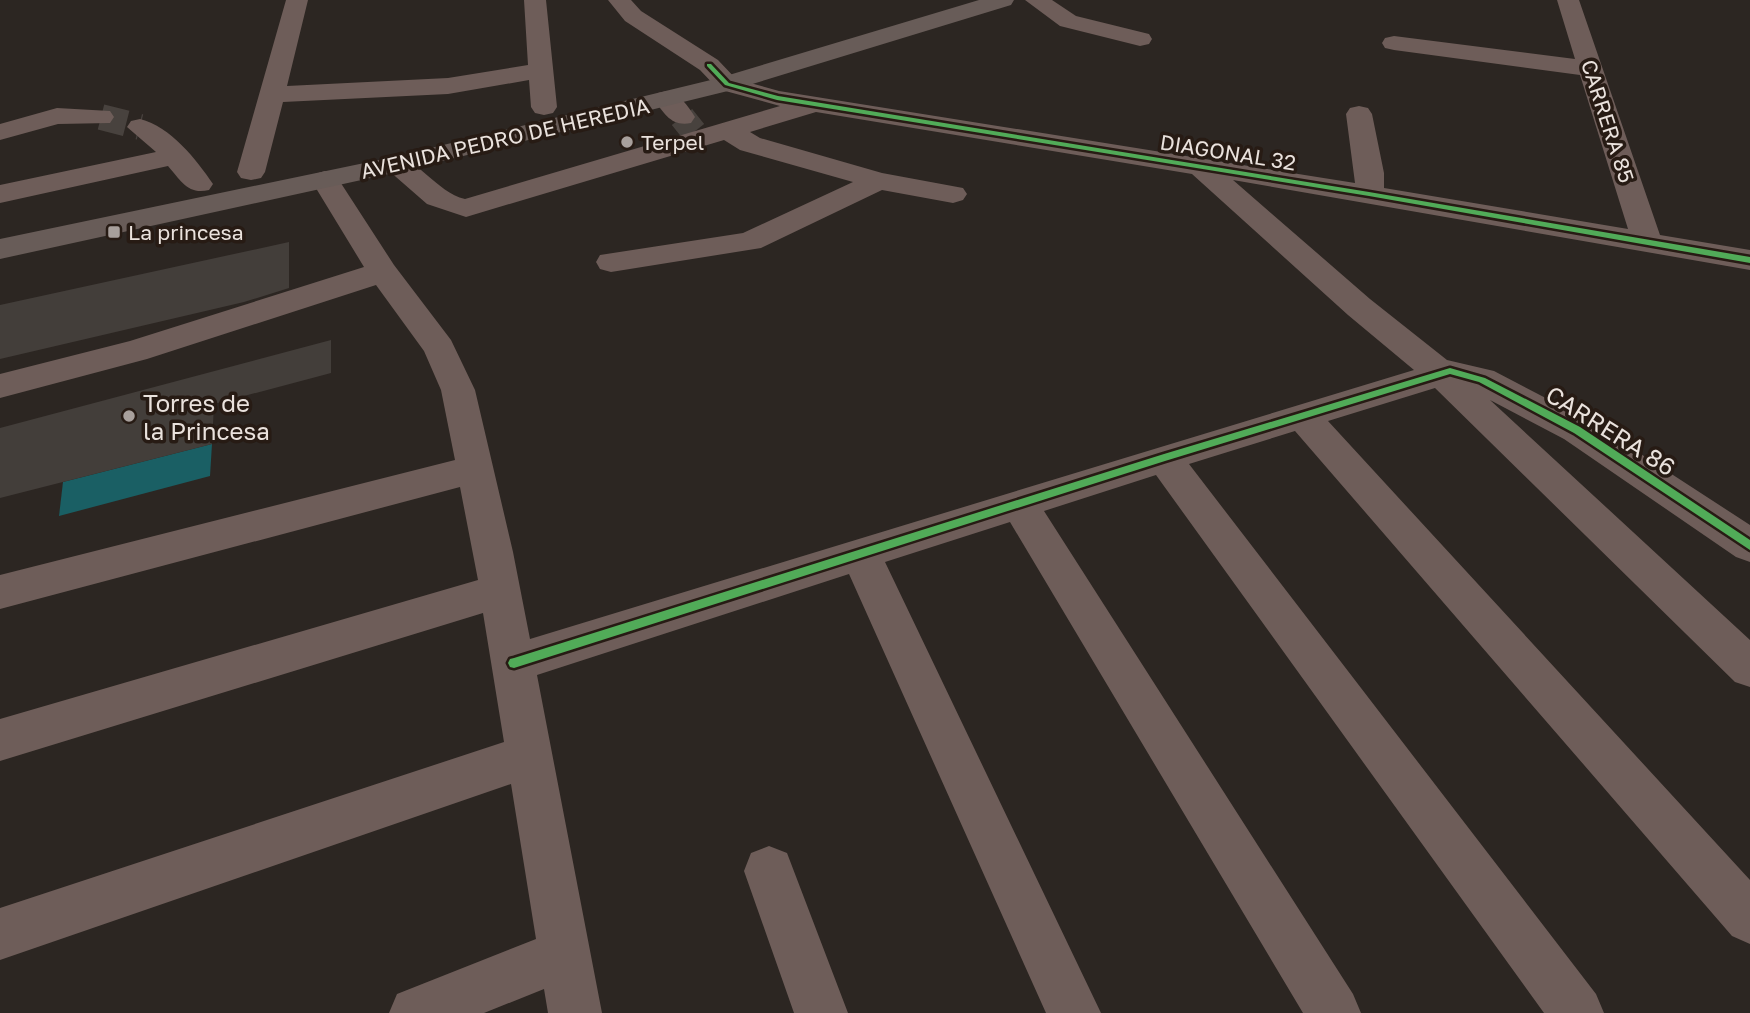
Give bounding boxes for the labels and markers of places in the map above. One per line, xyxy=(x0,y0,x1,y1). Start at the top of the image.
place label: Terpel xyxy=(641,129,704,155)
marker: Terpel xyxy=(619,134,635,150)
place label: La princesa xyxy=(128,219,244,245)
marker: La princesa xyxy=(106,224,122,240)
place label: Torres de la Princesa xyxy=(143,388,270,445)
marker: Torres de la Princesa xyxy=(121,408,137,424)

